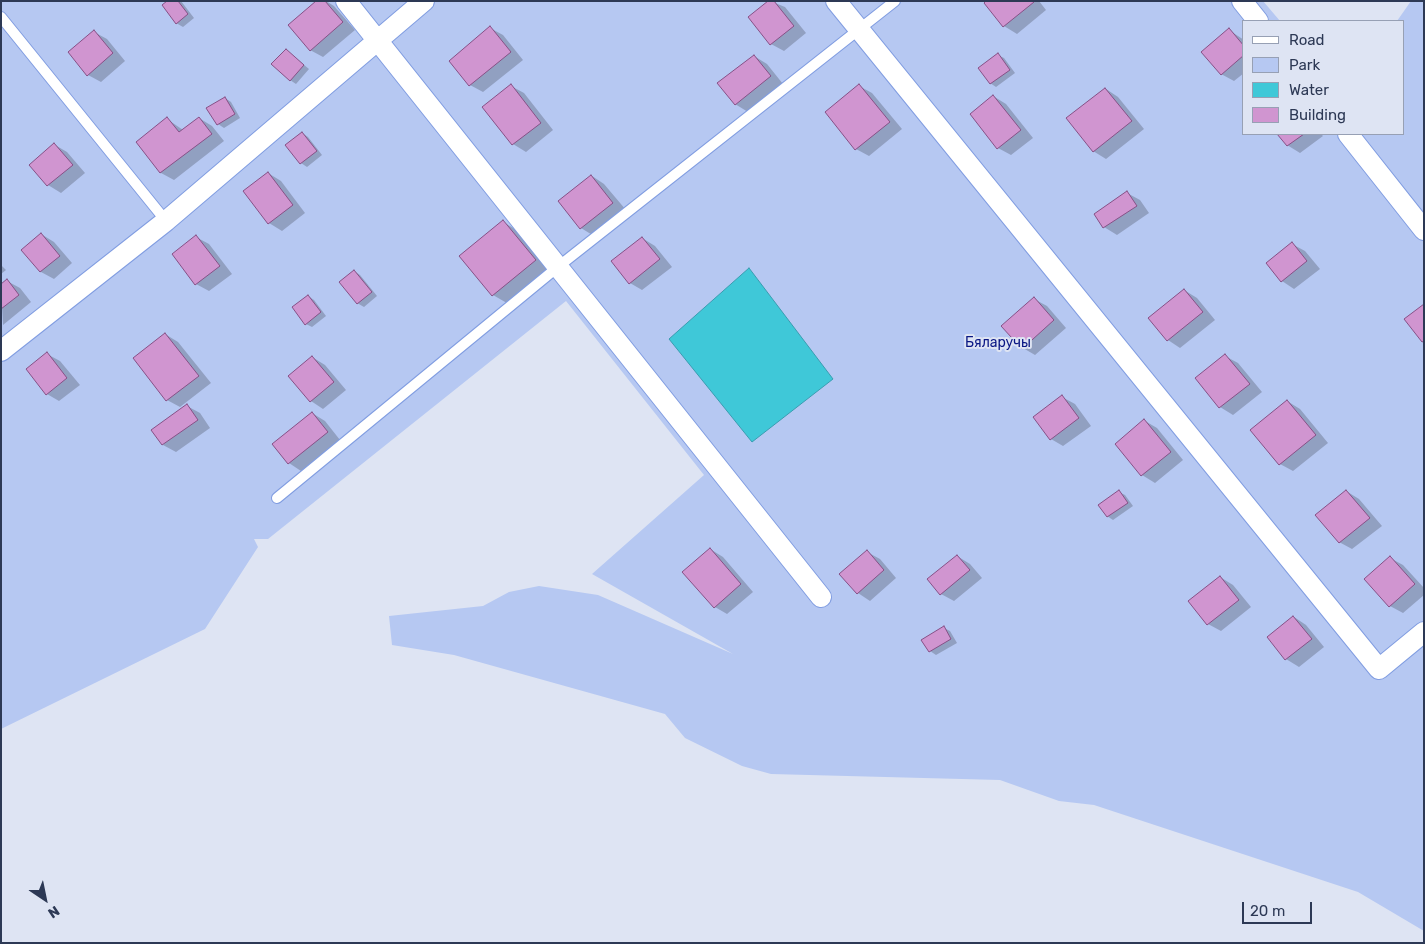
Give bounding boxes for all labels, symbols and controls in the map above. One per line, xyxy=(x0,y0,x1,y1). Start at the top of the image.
legend xyxy=(1242,20,1405,135)
text: Road xyxy=(1289,31,1325,49)
text: Park xyxy=(1289,56,1320,74)
text: Water xyxy=(1289,81,1329,99)
text: Building xyxy=(1289,106,1346,124)
park label: Бяларучы xyxy=(965,335,1031,351)
north arrow xyxy=(20,874,70,924)
scale bar xyxy=(1245,892,1315,924)
text: N xyxy=(45,902,63,922)
text: 20 m xyxy=(1250,902,1285,920)

